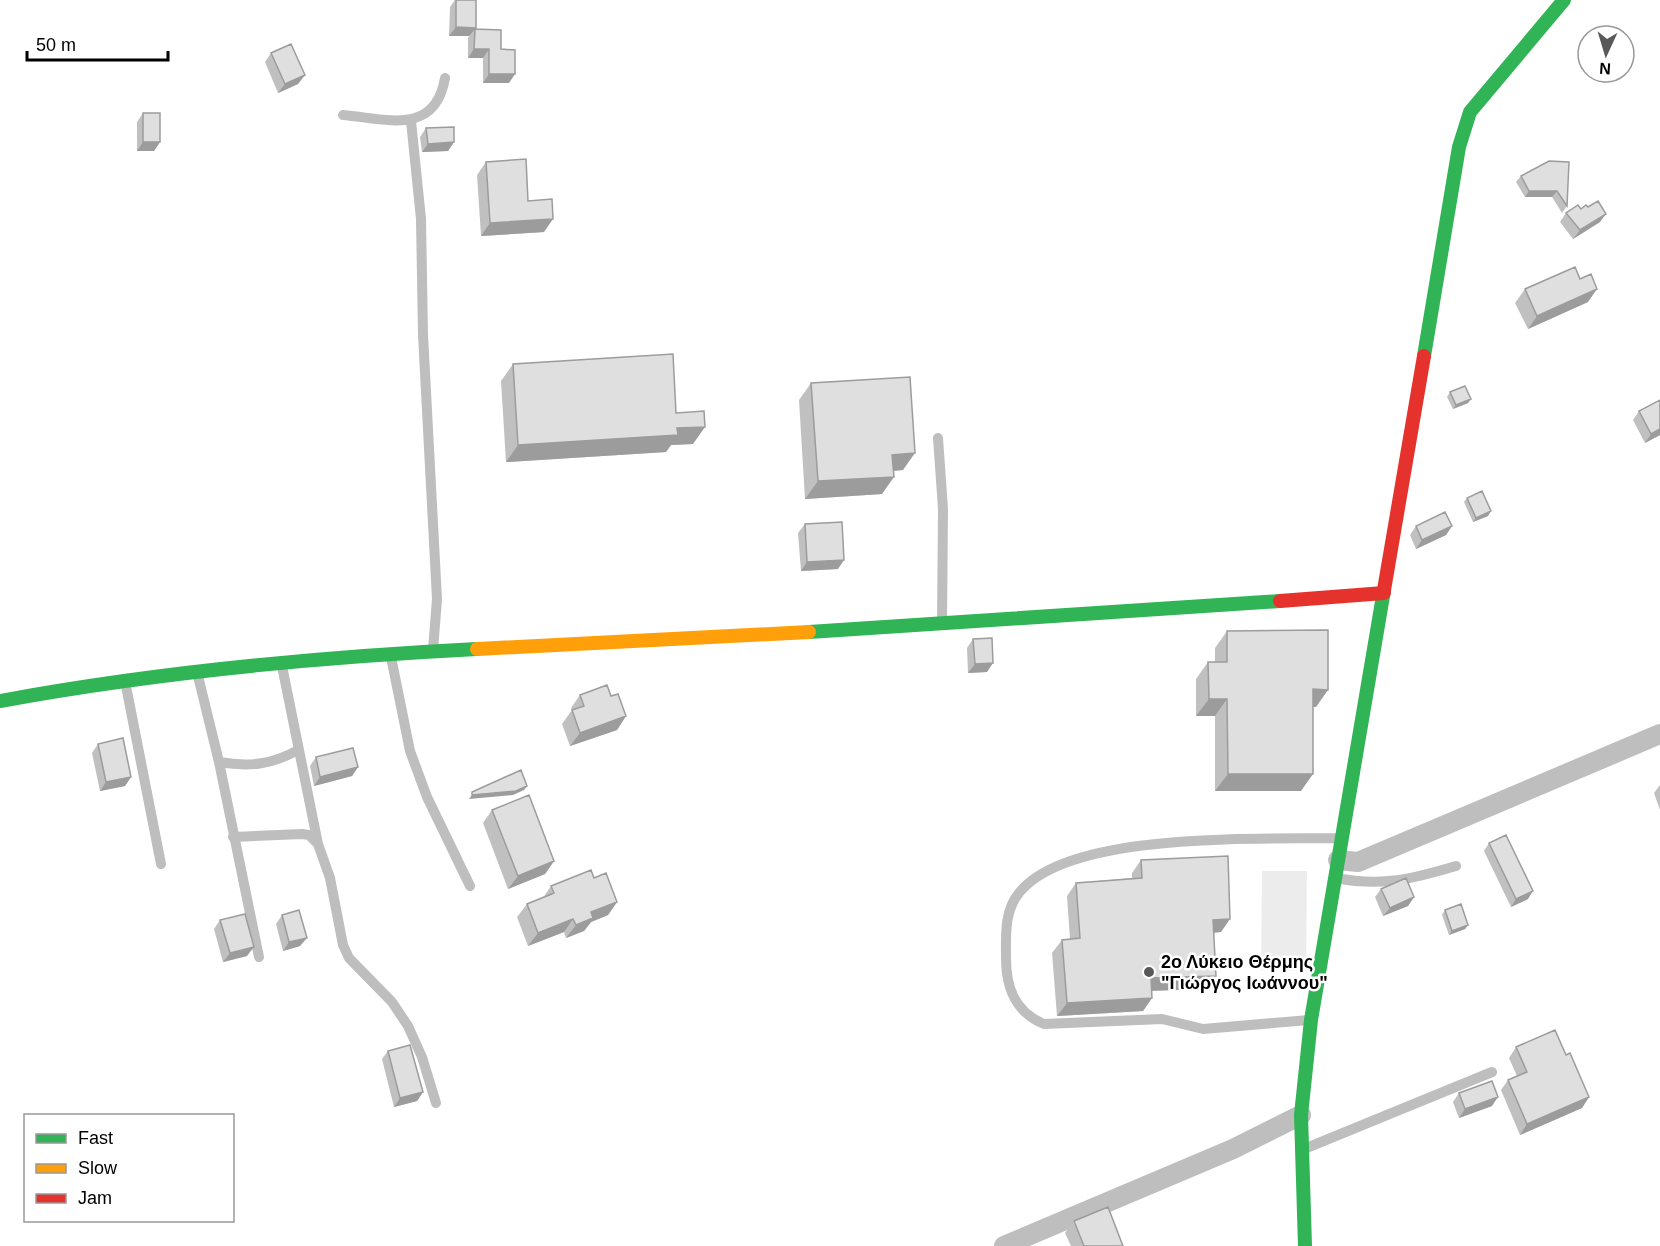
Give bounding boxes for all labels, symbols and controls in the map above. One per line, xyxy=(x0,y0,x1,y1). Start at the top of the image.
scale bar xyxy=(27,24,168,62)
north arrow xyxy=(1576,24,1636,84)
text: 50 m xyxy=(36,35,76,55)
text: N xyxy=(1599,60,1611,77)
place label: 2ο Λύκειο Θέρμης "Γιώργος Ιωάννου" xyxy=(1161,952,1328,993)
marker: 2ο Λύκειο Θέρμης "Γιώργος Ιωάννου" xyxy=(1142,965,1156,979)
legend xyxy=(24,1114,234,1222)
text: Fast xyxy=(78,1128,113,1148)
text: Slow xyxy=(78,1158,118,1178)
text: Jam xyxy=(78,1188,112,1208)

